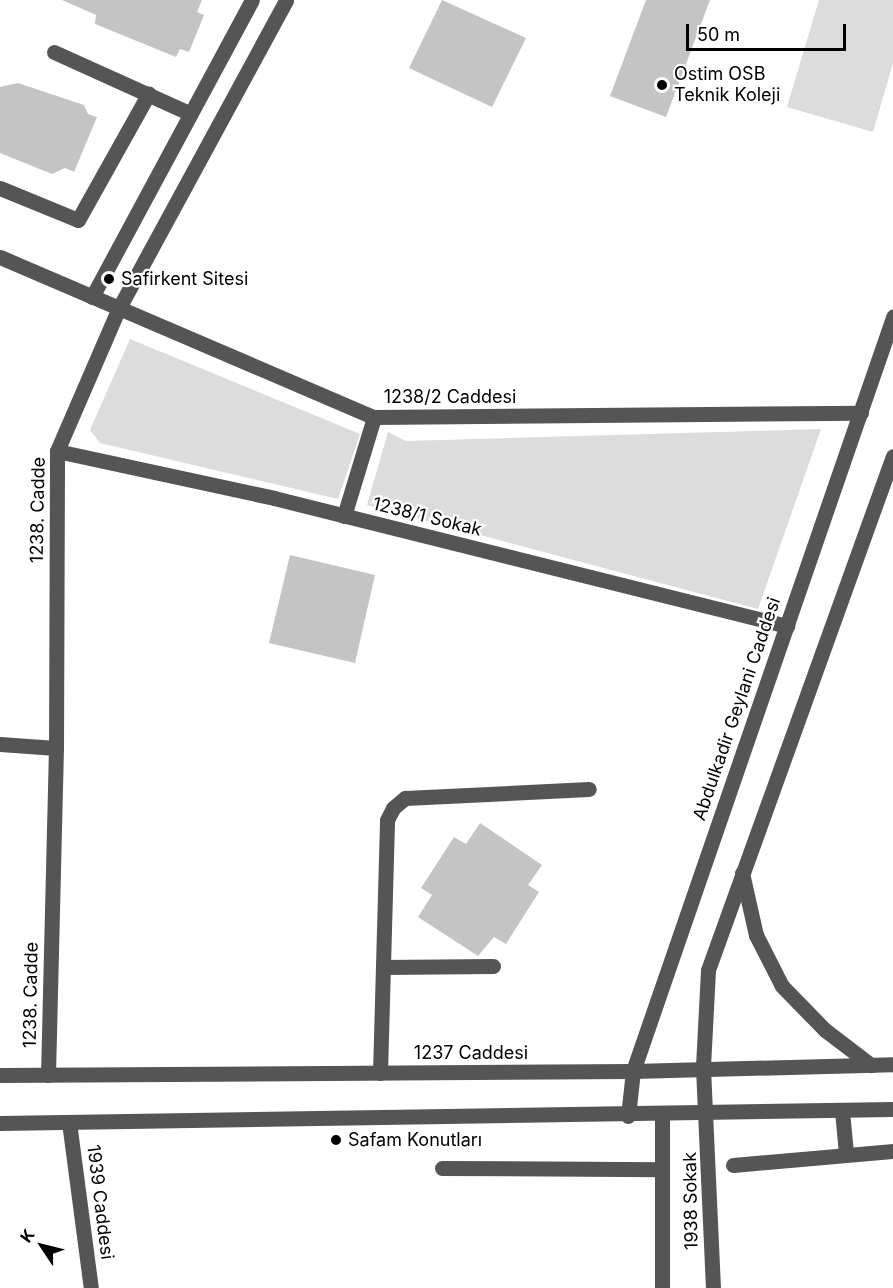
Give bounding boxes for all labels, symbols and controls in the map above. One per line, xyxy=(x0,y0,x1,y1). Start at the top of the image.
scale bar xyxy=(689,12,850,50)
text: 50 m xyxy=(697,24,740,45)
place label: Ostim OSB Teknik Koleji xyxy=(674,64,780,106)
marker: Ostim OSB Teknik Koleji xyxy=(655,78,669,92)
place label: Safirkent Sitesi xyxy=(121,268,248,290)
marker: Safirkent Sitesi xyxy=(102,272,116,286)
street label: 1238/2 Caddesi xyxy=(384,386,516,408)
street label: 1238. Cadde xyxy=(26,457,50,563)
street label: 1238/1 Sokak xyxy=(370,493,484,541)
street label: Abdulkadir Geylani Caddesi xyxy=(689,595,785,823)
street label: 1238. Cadde xyxy=(19,942,43,1048)
street label: 1237 Caddesi xyxy=(414,1042,528,1064)
place label: Safam Konutları xyxy=(348,1129,482,1151)
marker: Safam Konutları xyxy=(329,1133,343,1147)
street label: 1939 Caddesi xyxy=(82,1143,118,1261)
street label: 1938 Sokak xyxy=(679,1152,703,1250)
north arrow xyxy=(12,1216,72,1276)
text: K xyxy=(16,1225,39,1246)

